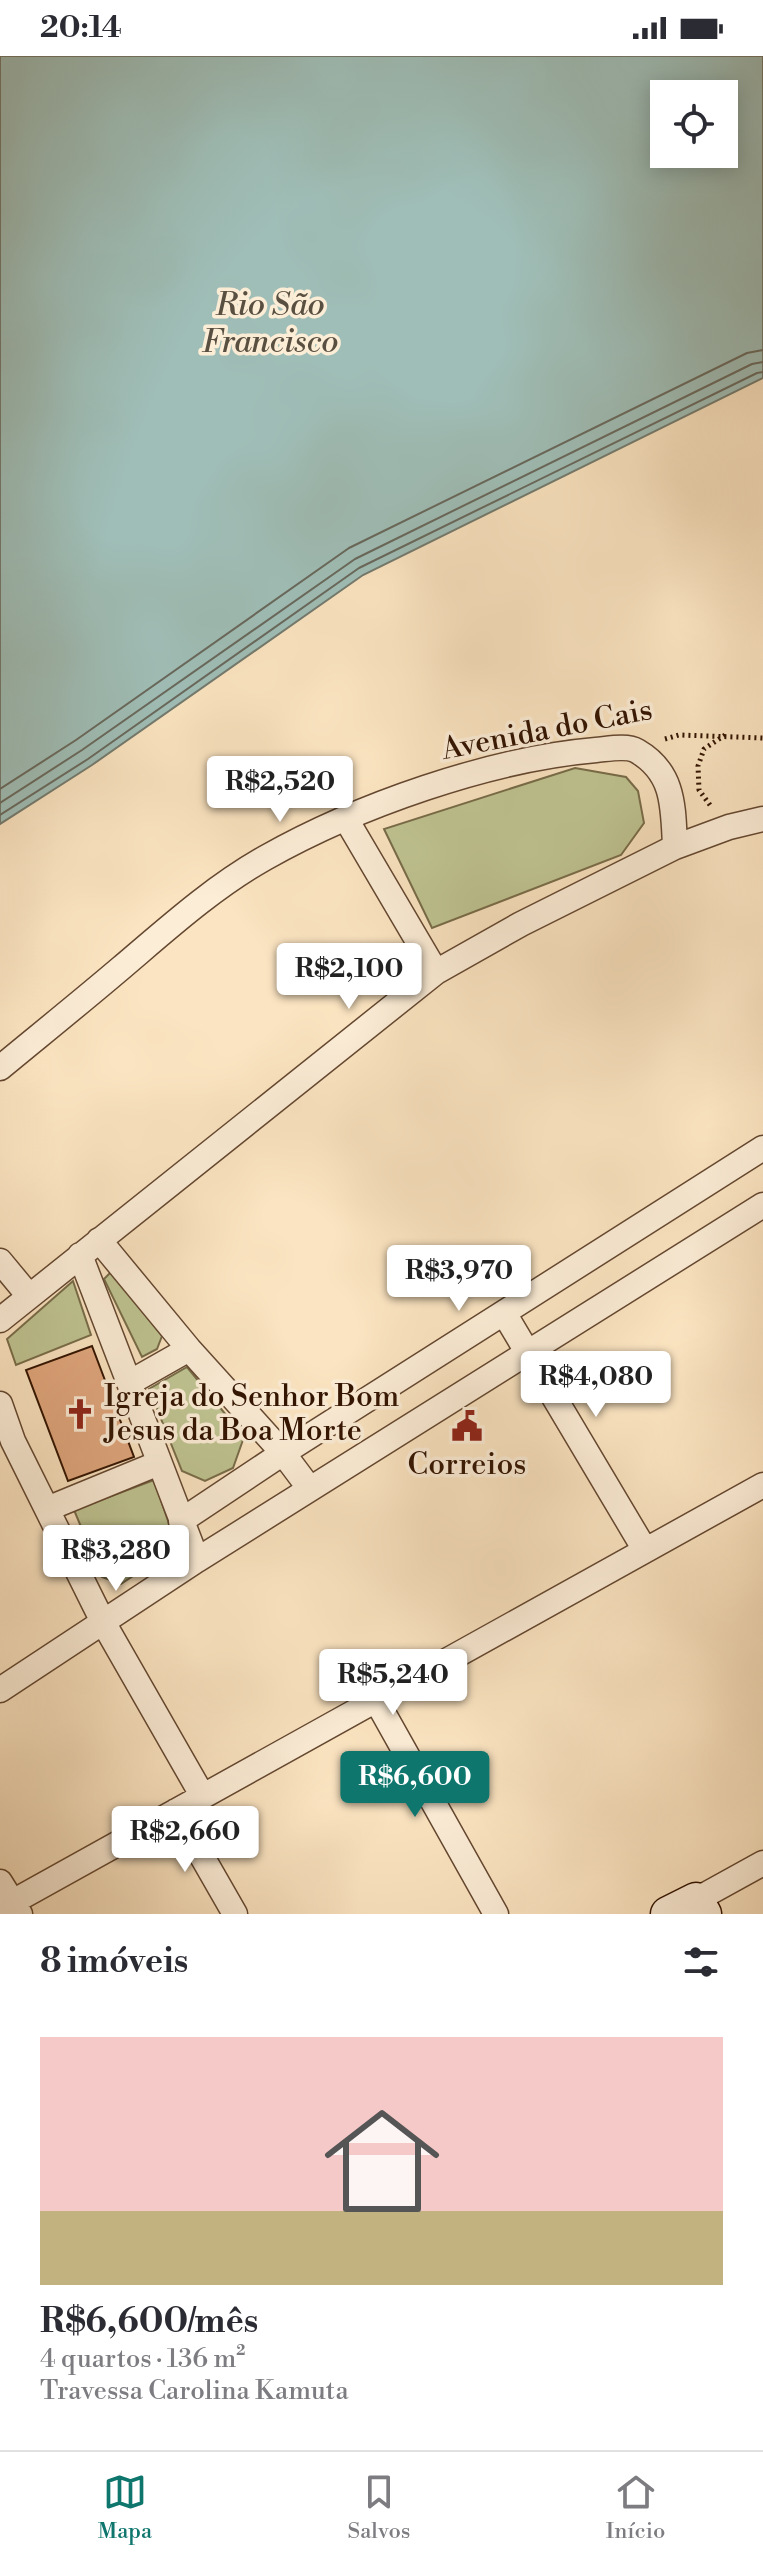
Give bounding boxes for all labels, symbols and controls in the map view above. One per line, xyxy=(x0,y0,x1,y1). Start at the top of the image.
text: 20:14 xyxy=(40,9,122,47)
map controls xyxy=(650,80,738,168)
button: locate xyxy=(650,80,738,168)
water label: Rio São Francisco xyxy=(202,285,338,362)
street label: Avenida do Cais xyxy=(437,691,656,769)
pin: R$2,520 xyxy=(206,756,354,824)
text: R$2,520 xyxy=(225,766,335,798)
pin: R$2,100 xyxy=(275,943,423,1011)
text: R$2,100 xyxy=(295,953,403,985)
pin: R$3,970 xyxy=(385,1245,533,1313)
text: R$3,970 xyxy=(405,1255,513,1287)
pin: R$4,080 xyxy=(522,1351,670,1419)
text: R$4,080 xyxy=(539,1361,653,1393)
place label: Igreja do Senhor Bom Jesus da Boa Morte xyxy=(103,1378,399,1450)
church icon: Igreja do Senhor Bom Jesus da Boa Morte xyxy=(63,1397,97,1431)
public building icon: Correios xyxy=(450,1409,484,1443)
place label: Correios xyxy=(408,1446,526,1484)
pin: R$3,280 xyxy=(42,1525,190,1593)
text: R$3,280 xyxy=(61,1535,171,1567)
pin: R$5,240 xyxy=(319,1649,467,1717)
text: R$5,240 xyxy=(337,1659,449,1691)
pin: R$6,600 xyxy=(341,1751,489,1819)
text: R$6,600 xyxy=(358,1761,472,1793)
pin: R$2,660 xyxy=(111,1806,259,1874)
text: R$2,660 xyxy=(130,1816,240,1848)
icon: filters xyxy=(679,1940,723,1984)
text: 8 imóveis xyxy=(40,1941,188,1983)
icon: home xyxy=(310,2089,454,2233)
text: R$6,600/mês xyxy=(40,2301,258,2343)
text: 4 quartos · 136 m² xyxy=(40,2343,245,2375)
text: Travessa Carolina Kamuta xyxy=(40,2375,349,2407)
tab: Mapa xyxy=(98,2470,152,2545)
tab: Salvos xyxy=(348,2470,410,2545)
tab: Início xyxy=(606,2470,665,2545)

